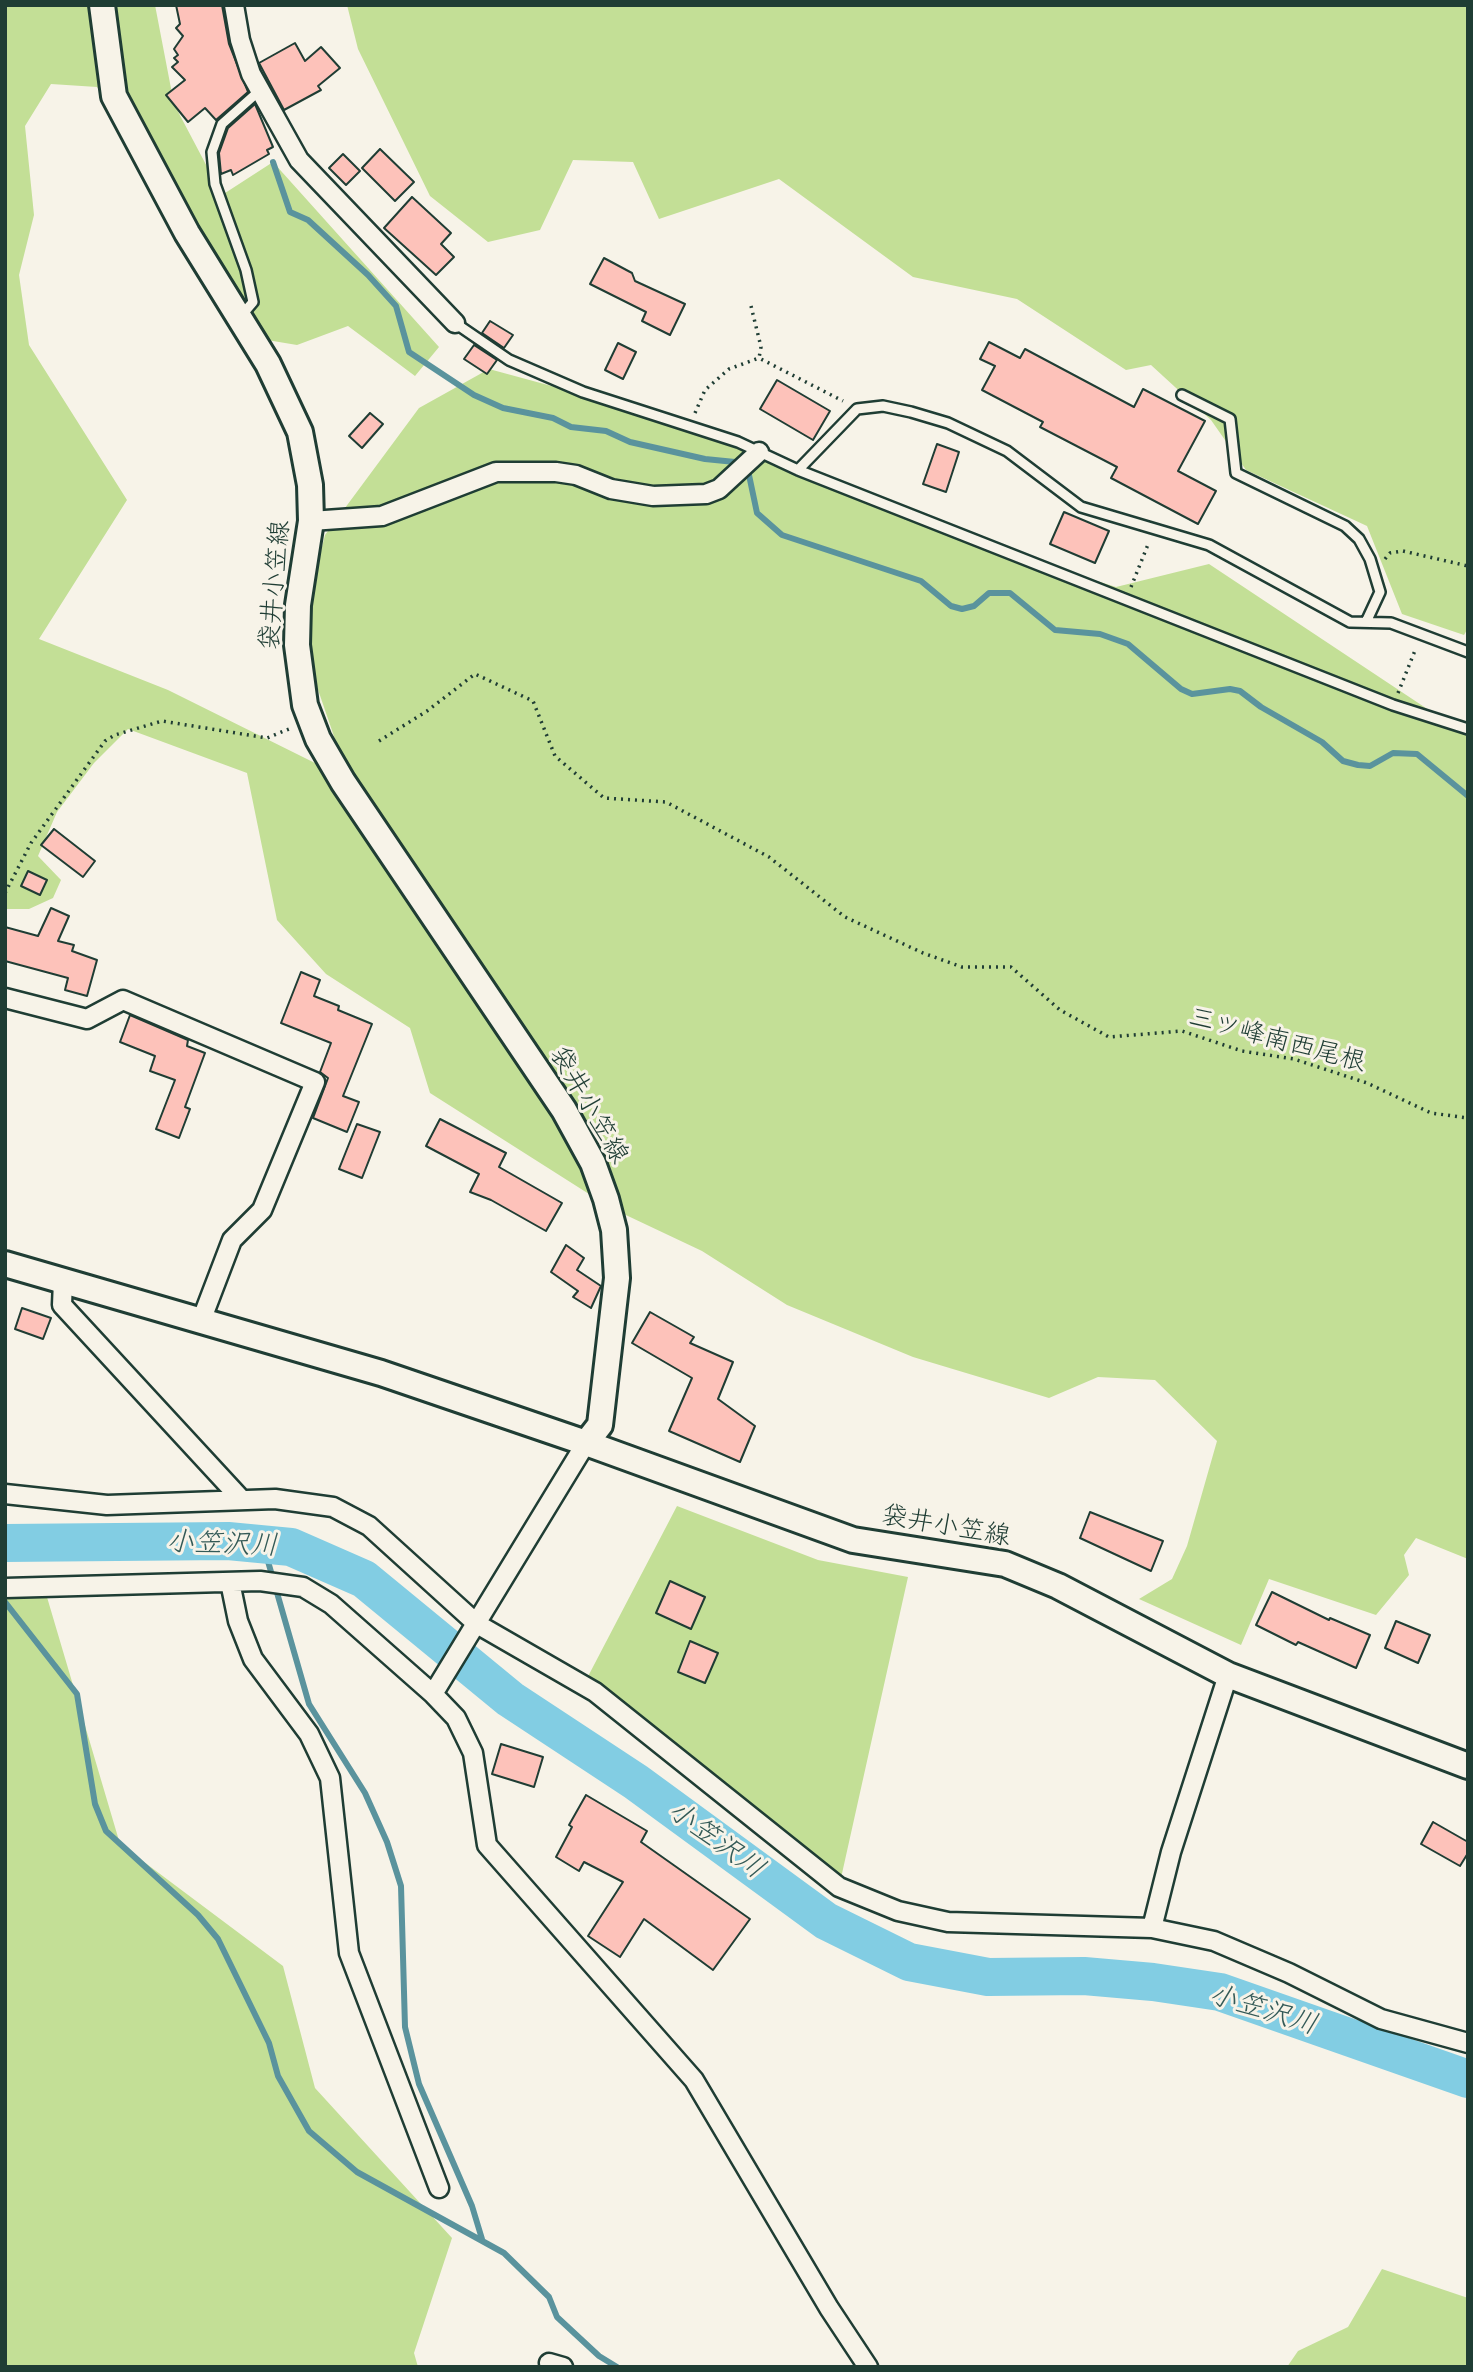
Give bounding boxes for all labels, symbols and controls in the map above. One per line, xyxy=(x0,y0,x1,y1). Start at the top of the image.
street label: 袋井小笠線 xyxy=(254,519,296,651)
street label: 三ツ峰南西尾根 xyxy=(1185,1001,1369,1079)
street label: 袋井小笠線 xyxy=(543,1041,635,1169)
street label: 袋井小笠線 xyxy=(879,1499,1013,1553)
water label: 小笠沢川 xyxy=(165,1525,279,1563)
water label: 小笠沢川 xyxy=(661,1793,771,1887)
water label: 小笠沢川 xyxy=(1205,1978,1321,2042)

